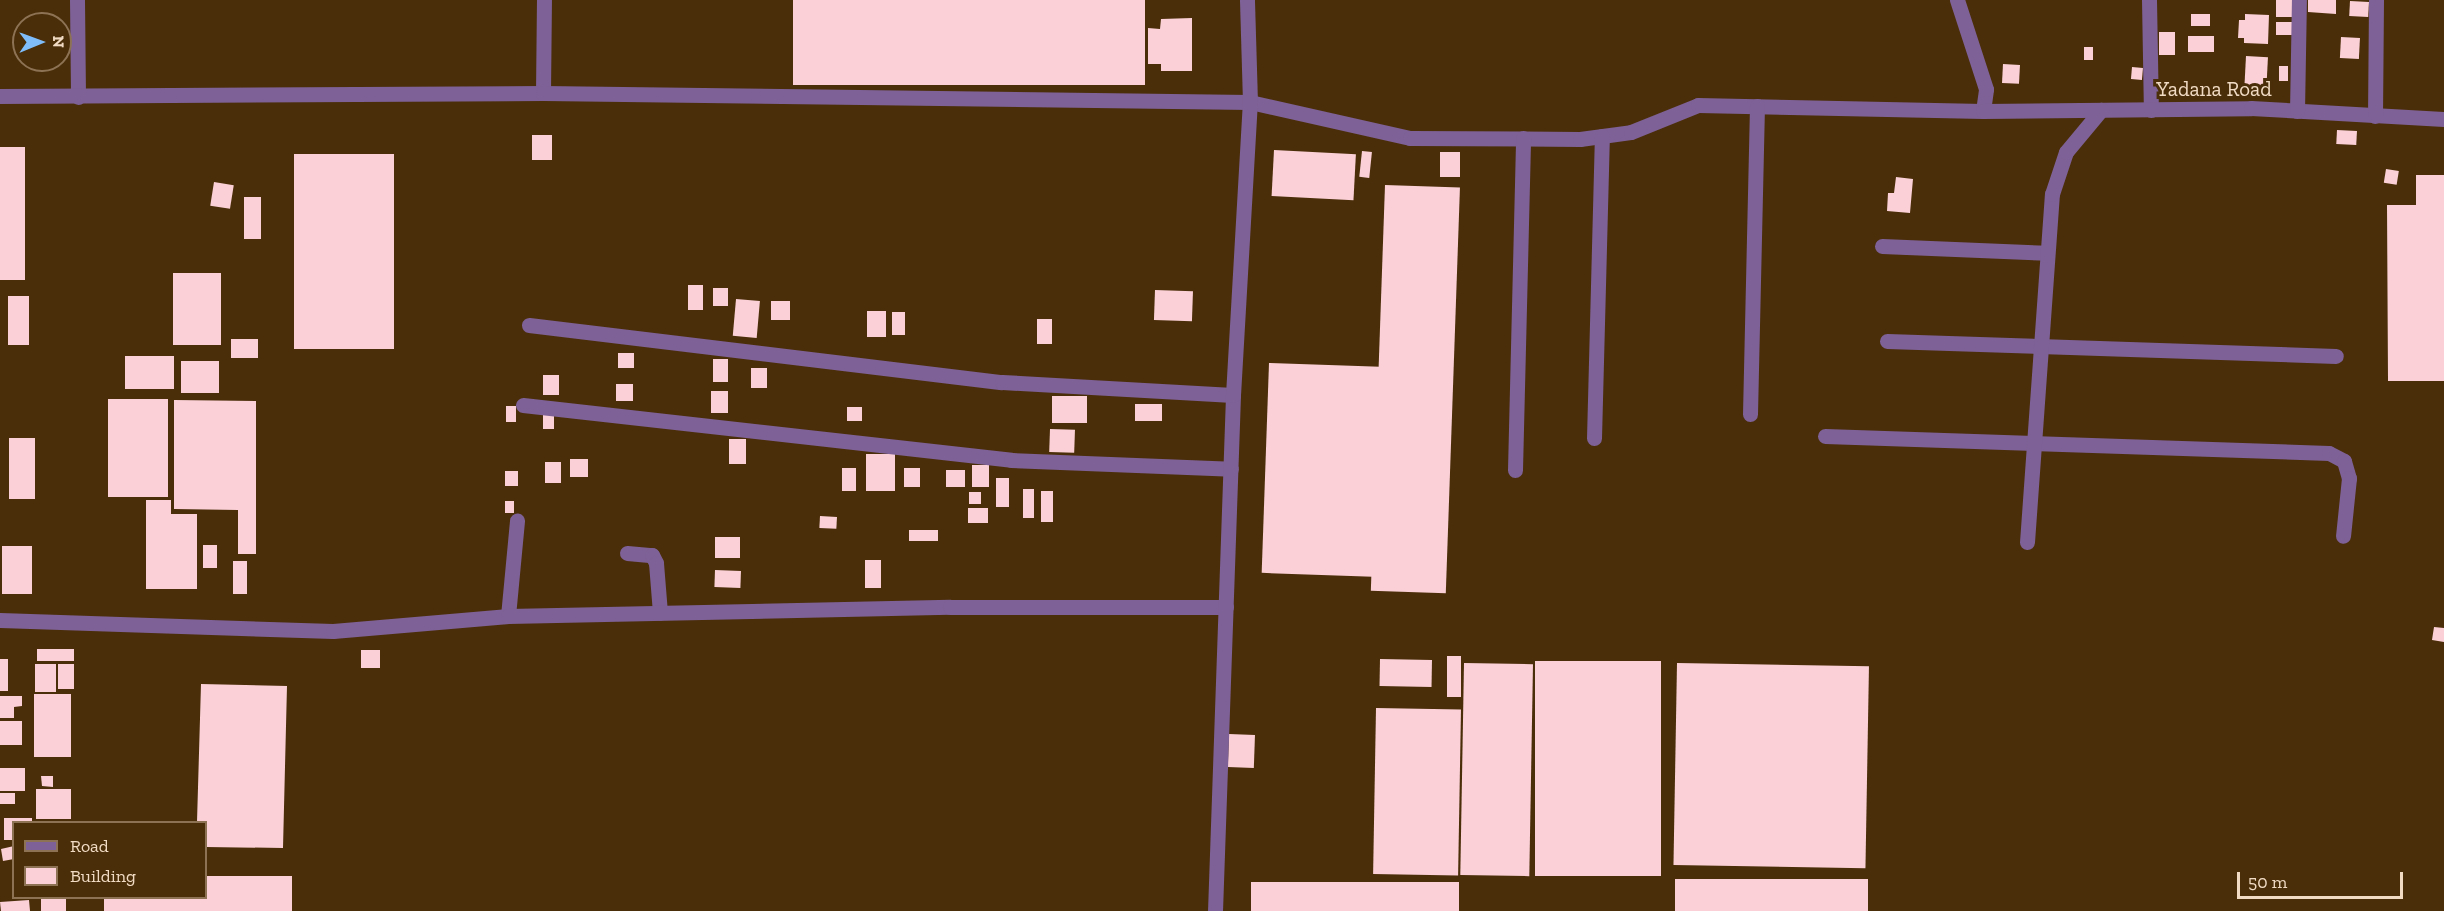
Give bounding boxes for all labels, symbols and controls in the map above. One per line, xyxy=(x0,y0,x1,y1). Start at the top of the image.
north arrow xyxy=(12,12,72,72)
text: N xyxy=(49,35,68,48)
street label: Yadana Road xyxy=(2156,76,2272,102)
legend xyxy=(12,821,207,899)
text: Road xyxy=(70,835,109,857)
scale bar xyxy=(2240,860,2406,898)
text: Building xyxy=(70,865,136,887)
text: 50 m xyxy=(2248,871,2287,893)

